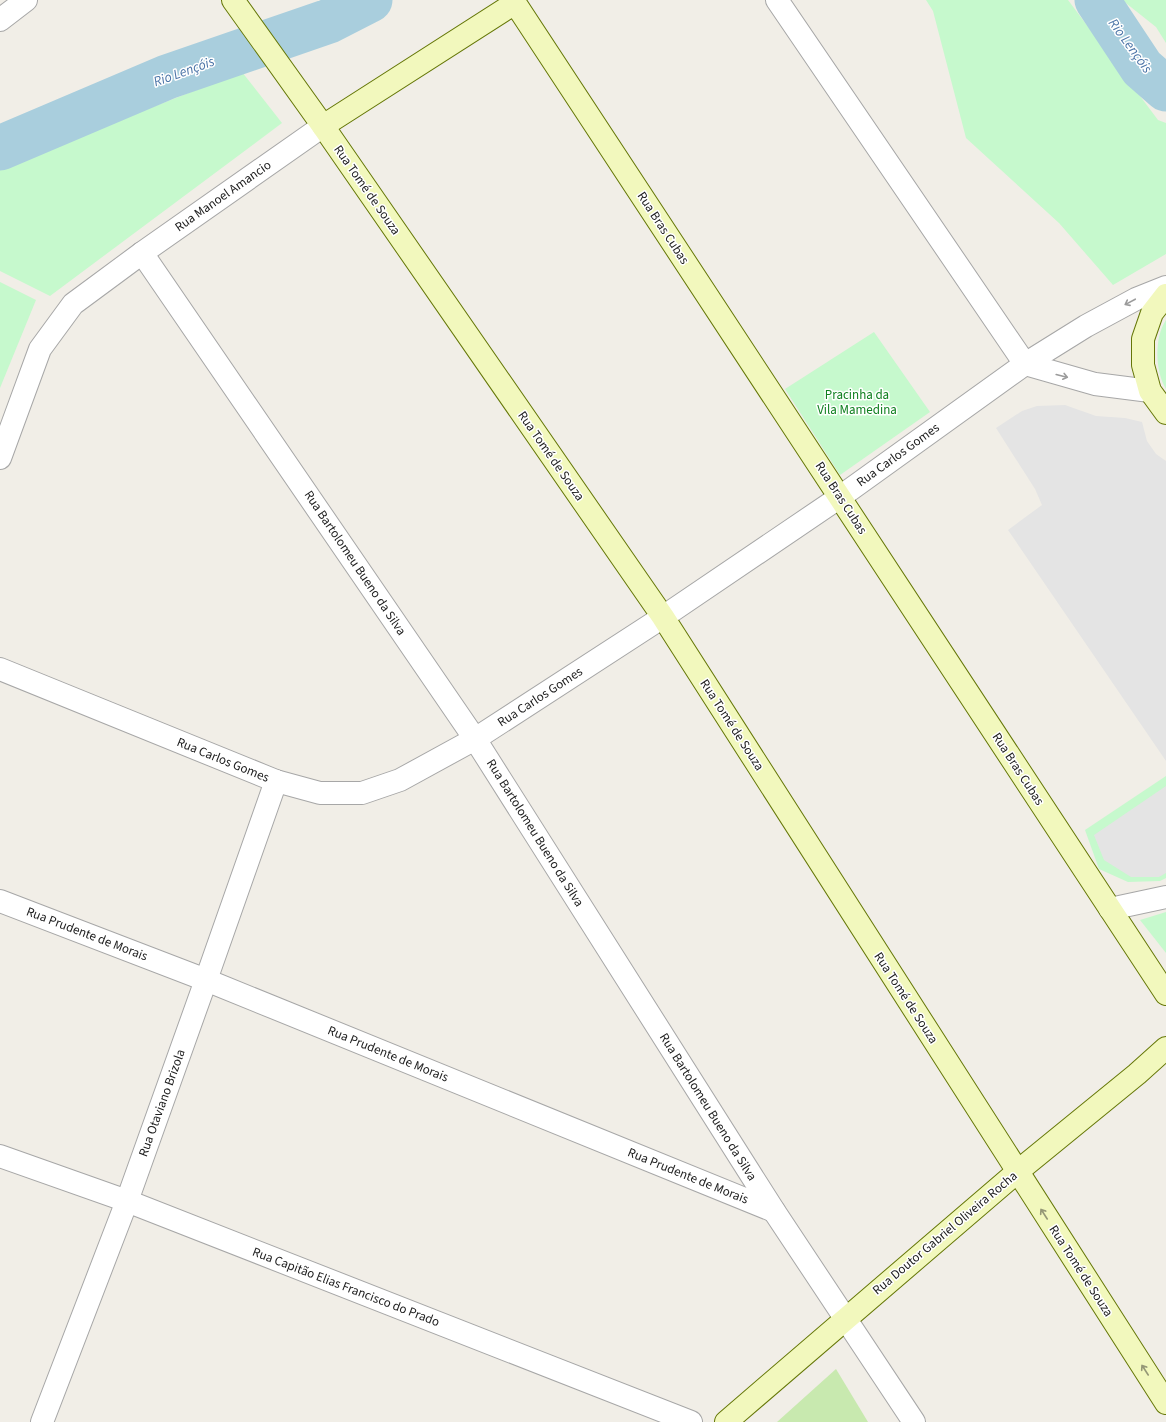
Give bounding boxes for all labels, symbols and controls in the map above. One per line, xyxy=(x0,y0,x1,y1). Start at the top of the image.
water label: Rio Lençóis xyxy=(1103,14,1157,78)
water label: Rio Lençóis xyxy=(151,52,218,92)
street label: Rua Tomé de Souza xyxy=(329,142,405,238)
street label: Rua Manoel Amancio xyxy=(171,156,275,236)
street label: Rua Bras Cubas xyxy=(633,188,694,268)
one-way arrow xyxy=(1124,299,1136,306)
one-way arrow xyxy=(1056,372,1069,380)
park label: Pracinha da Vila Mamedina xyxy=(817,386,897,419)
street label: Rua Tomé de Souza xyxy=(513,408,589,504)
street label: Rua Carlos Gomes xyxy=(853,419,943,491)
street label: Rua Bras Cubas xyxy=(811,458,872,538)
street label: Rua Bartolomeu Bueno da Silva xyxy=(300,487,410,639)
street label: Rua Carlos Gomes xyxy=(494,662,587,731)
street label: Rua Tomé de Souza xyxy=(696,676,768,774)
street label: Rua Bras Cubas xyxy=(988,729,1049,809)
street label: Rua Carlos Gomes xyxy=(174,733,272,787)
street label: Rua Bartolomeu Bueno da Silva xyxy=(482,756,588,910)
street label: Rua Prudente de Morais xyxy=(24,903,151,966)
street label: Rua Tomé de Souza xyxy=(870,949,942,1047)
street label: Rua Prudente de Morais xyxy=(325,1022,452,1087)
street label: Rua Bartolomeu Bueno da Silva xyxy=(655,1030,761,1184)
street label: Rua Otaviano Brizola xyxy=(134,1047,190,1159)
street label: Rua Prudente de Morais xyxy=(625,1144,752,1209)
street label: Rua Doutor Gabriel Oliveira Rocha xyxy=(869,1167,1021,1299)
one-way arrow xyxy=(1040,1209,1048,1220)
street label: Rua Tomé de Souza xyxy=(1045,1222,1117,1320)
street label: Rua Capitão Elias Francisco do Prado xyxy=(250,1243,442,1331)
one-way arrow xyxy=(1141,1365,1149,1376)

